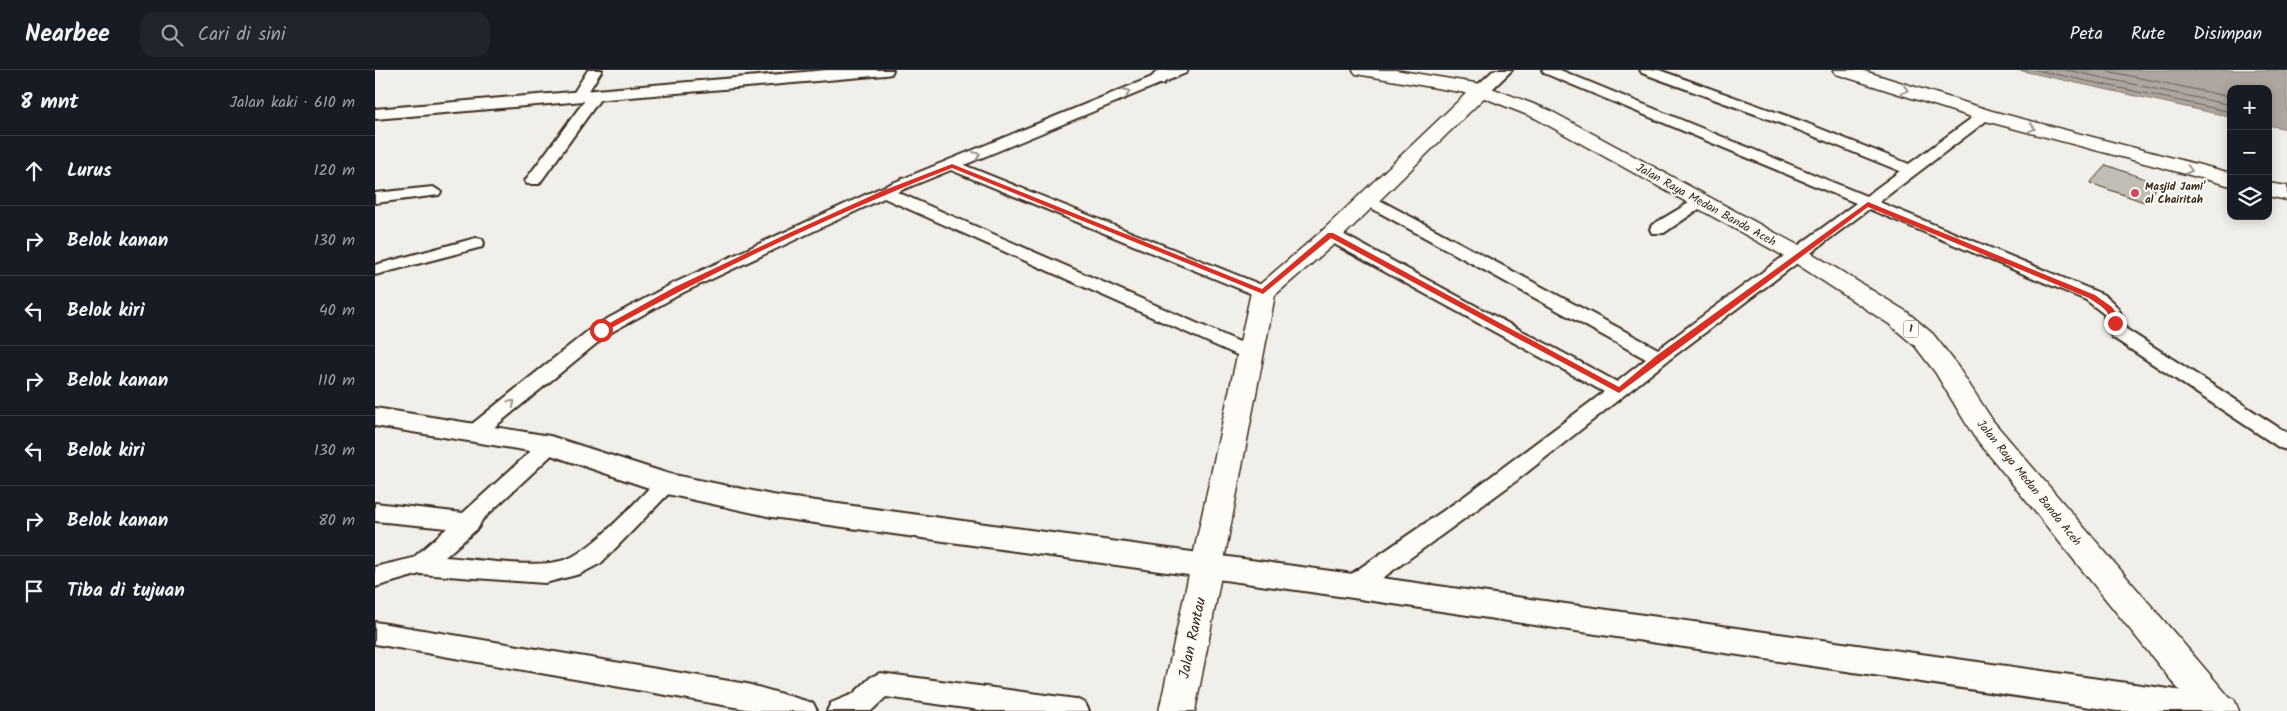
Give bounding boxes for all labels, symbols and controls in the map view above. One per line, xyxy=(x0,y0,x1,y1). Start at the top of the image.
search box xyxy=(140,12,490,57)
text: Nearbee xyxy=(25,15,110,54)
text: Cari di sini xyxy=(198,20,285,50)
text: Peta xyxy=(2070,20,2103,49)
text: Rute xyxy=(2131,20,2165,49)
text: Disimpan xyxy=(2193,20,2262,49)
icon: search xyxy=(158,21,186,49)
one-way arrow xyxy=(1901,84,1909,94)
map controls xyxy=(2227,85,2272,220)
button: + xyxy=(2227,85,2272,130)
text: 8 mnt xyxy=(20,86,79,119)
one-way arrow xyxy=(1122,88,1131,99)
text: Jalan kaki · 610 m xyxy=(230,90,355,115)
one-way arrow xyxy=(2027,122,2036,133)
button: − xyxy=(2227,130,2272,175)
one-way arrow xyxy=(972,151,981,161)
text: Lurus xyxy=(67,156,112,186)
icon: ahead xyxy=(20,157,48,185)
text: 120 m xyxy=(314,158,355,183)
street label: Jalan Raya Medan Banda Aceh xyxy=(1632,158,1780,252)
one-way arrow xyxy=(2184,164,2192,174)
button: layers xyxy=(2227,175,2272,220)
place label: Masjid Jami' al Chairitah xyxy=(2145,178,2206,209)
marker: Masjid Jami' al Chairitah xyxy=(2129,187,2141,199)
text: Belok kanan xyxy=(67,226,168,256)
icon: right xyxy=(20,227,48,255)
text: 130 m xyxy=(314,228,355,253)
text: Belok kiri xyxy=(67,296,145,326)
icon: left xyxy=(20,297,48,325)
text: 40 m xyxy=(319,298,355,323)
route end xyxy=(2104,312,2127,335)
route start xyxy=(590,319,613,342)
road number: 1 xyxy=(1903,320,1919,338)
text: Belok kanan xyxy=(67,366,168,396)
icon: right xyxy=(20,367,48,395)
text: 110 m xyxy=(318,368,355,393)
one-way arrow xyxy=(506,400,515,408)
street label: Jalan Raya Medan Banda Aceh xyxy=(1972,416,2086,550)
text: Belok kiri xyxy=(67,436,145,466)
icon: left xyxy=(20,437,48,465)
text: 130 m xyxy=(314,438,355,463)
text: Belok kanan xyxy=(67,506,168,536)
icon: right xyxy=(20,507,48,535)
text: 80 m xyxy=(318,508,355,533)
text: Tiba di tujuan xyxy=(67,576,185,606)
icon: arrive xyxy=(20,577,48,605)
street label: Jalan Rantau xyxy=(1173,595,1213,681)

